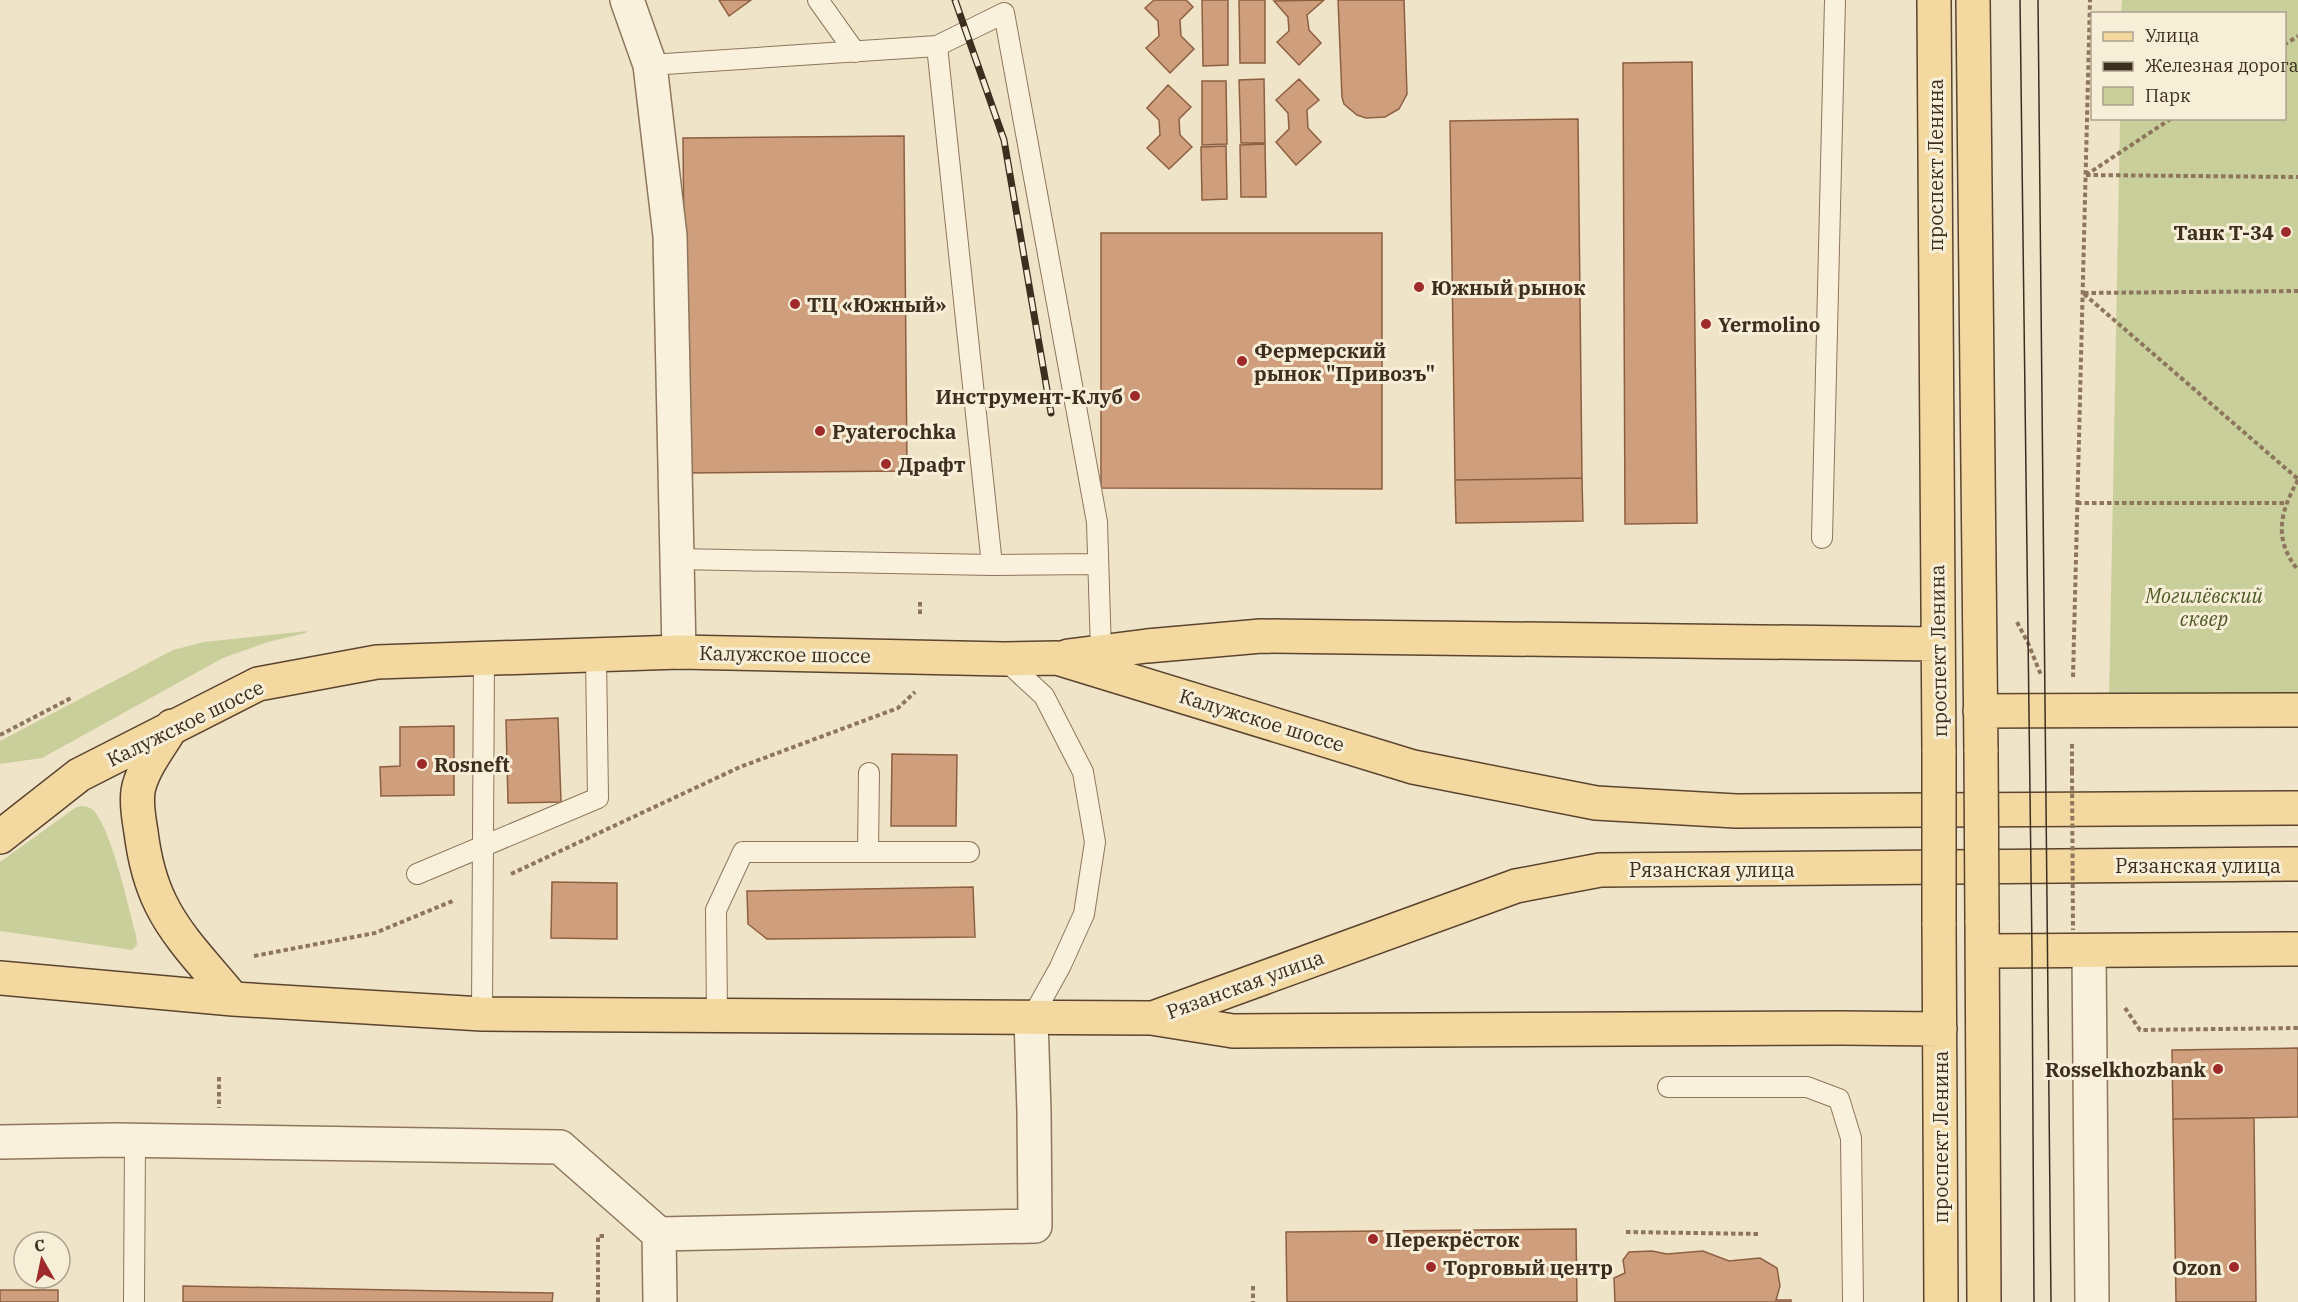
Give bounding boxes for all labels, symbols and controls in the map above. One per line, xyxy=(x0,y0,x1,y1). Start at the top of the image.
legend xyxy=(2091,12,2286,120)
text: Улица xyxy=(2145,24,2200,47)
text: Железная дорога xyxy=(2145,54,2298,77)
street label: проспект Ленина xyxy=(1922,78,1949,252)
text: Парк xyxy=(2145,84,2191,107)
place label: Танк Т-34 xyxy=(2174,219,2274,246)
marker: Танк Т-34 xyxy=(2279,225,2293,239)
place label: Южный рынок xyxy=(1431,274,1585,301)
marker: Южный рынок xyxy=(1412,280,1426,294)
place label: ТЦ «Южный» xyxy=(807,291,946,318)
marker: ТЦ «Южный» xyxy=(788,297,802,311)
place label: Yermolino xyxy=(1718,311,1820,338)
marker: Yermolino xyxy=(1699,317,1713,331)
place label: Фермерский рынок "Привозъ" xyxy=(1254,337,1435,387)
marker: Фермерский рынок "Привозъ" xyxy=(1235,354,1249,368)
place label: Инструмент-Клуб xyxy=(936,383,1123,410)
marker: Инструмент-Клуб xyxy=(1128,389,1142,403)
place label: Pyaterochka xyxy=(832,418,956,445)
marker: Pyaterochka xyxy=(813,424,827,438)
place label: Драфт xyxy=(898,451,966,478)
marker: Драфт xyxy=(879,457,893,471)
street label: проспект Ленина xyxy=(1923,564,1953,738)
park label: Могилёвский сквер xyxy=(2144,582,2264,632)
street label: Калужское шоссе xyxy=(699,639,871,669)
street label: Калужское шоссе xyxy=(102,673,268,773)
street label: Калужское шоссе xyxy=(1176,682,1348,758)
place label: Rosneft xyxy=(434,751,510,778)
marker: Rosneft xyxy=(415,757,429,771)
street label: Рязанская улица xyxy=(2115,852,2281,879)
street label: Рязанская улица xyxy=(1629,856,1795,883)
street label: Рязанская улица xyxy=(1162,943,1328,1025)
street label: проспект Ленина xyxy=(1927,1050,1954,1224)
place label: Rosselkhozbank xyxy=(2045,1056,2207,1083)
marker: Rosselkhozbank xyxy=(2211,1062,2225,1076)
place label: Перекрёсток xyxy=(1385,1226,1520,1253)
north arrow xyxy=(12,1230,72,1290)
marker: Перекрёсток xyxy=(1366,1232,1380,1246)
text: С xyxy=(33,1234,46,1256)
place label: Торговый центр xyxy=(1443,1254,1613,1281)
place label: Ozon xyxy=(2172,1254,2222,1281)
marker: Торговый центр xyxy=(1424,1260,1438,1274)
marker: Ozon xyxy=(2227,1260,2241,1274)

